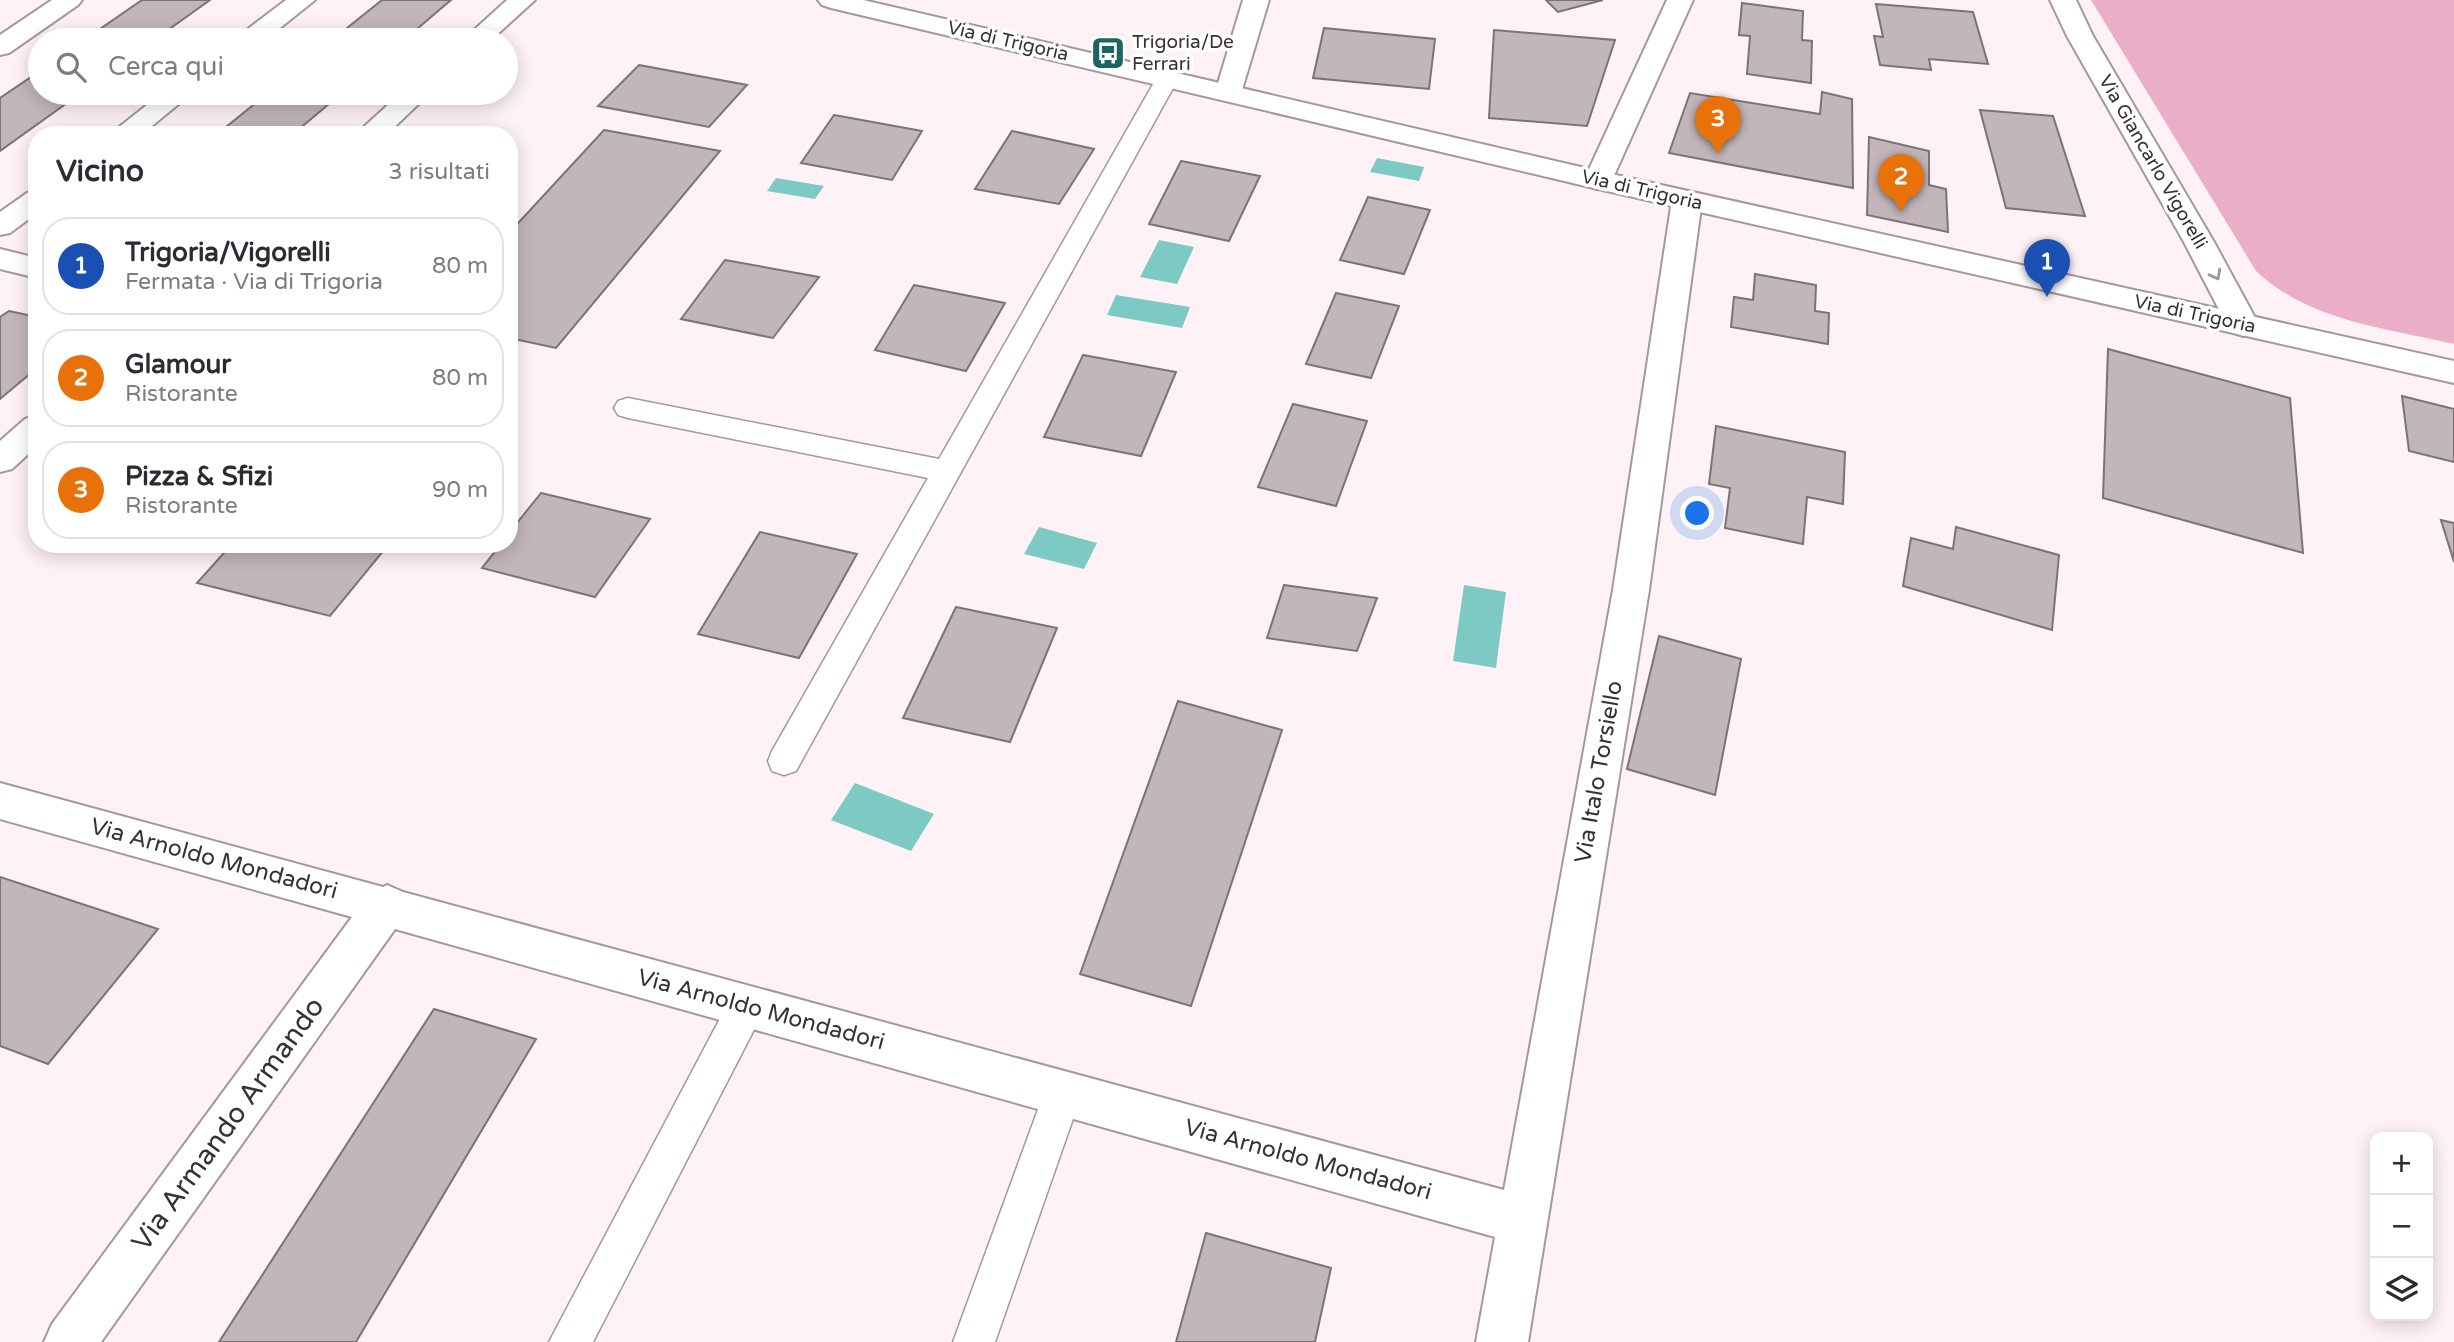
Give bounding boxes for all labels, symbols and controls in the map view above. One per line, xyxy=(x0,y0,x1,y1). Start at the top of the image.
street label: Via di Trigoria xyxy=(945,16,1071,66)
search box xyxy=(28,28,518,105)
place label: Trigoria/De Ferrari xyxy=(1132,31,1234,75)
bus stop icon: Trigoria/De Ferrari xyxy=(1089,34,1127,72)
icon: search xyxy=(52,48,90,86)
text: Cerca qui xyxy=(108,51,224,82)
street label: Via Giancarlo Vigorelli xyxy=(2094,71,2212,253)
pin: 3 xyxy=(1695,96,1741,154)
text: Vicino xyxy=(56,153,144,190)
pin: 2 xyxy=(1878,154,1924,212)
text: 3 risultati xyxy=(388,158,490,186)
street label: Via di Trigoria xyxy=(1579,165,1705,215)
text: Trigoria/Vigorelli xyxy=(125,237,331,268)
pin: 1 xyxy=(2024,239,2070,297)
text: 1 xyxy=(74,252,88,280)
text: 80 m xyxy=(432,252,488,280)
text: Fermata · Via di Trigoria xyxy=(125,268,383,296)
one-way arrow xyxy=(2208,268,2222,280)
street label: Via di Trigoria xyxy=(2132,290,2258,338)
text: Glamour xyxy=(125,349,231,380)
text: 2 xyxy=(74,364,88,392)
text: 80 m xyxy=(432,364,488,392)
text: Ristorante xyxy=(125,380,238,408)
text: Pizza & Sfizi xyxy=(125,461,273,492)
text: 3 xyxy=(74,476,88,504)
text: 90 m xyxy=(432,476,488,504)
text: Ristorante xyxy=(125,492,238,520)
your location xyxy=(1680,496,1714,530)
street label: Via Italo Torsiello xyxy=(1569,679,1629,865)
street label: Via Arnoldo Mondadori xyxy=(87,813,341,905)
street label: Via Arnoldo Mondadori xyxy=(634,964,888,1056)
street label: Via Armando Armando xyxy=(124,990,332,1258)
street label: Via Arnoldo Mondadori xyxy=(1181,1114,1435,1206)
map controls xyxy=(2370,1132,2433,1321)
button: + xyxy=(2370,1132,2433,1195)
button: − xyxy=(2370,1195,2433,1258)
button: layers xyxy=(2370,1258,2433,1321)

